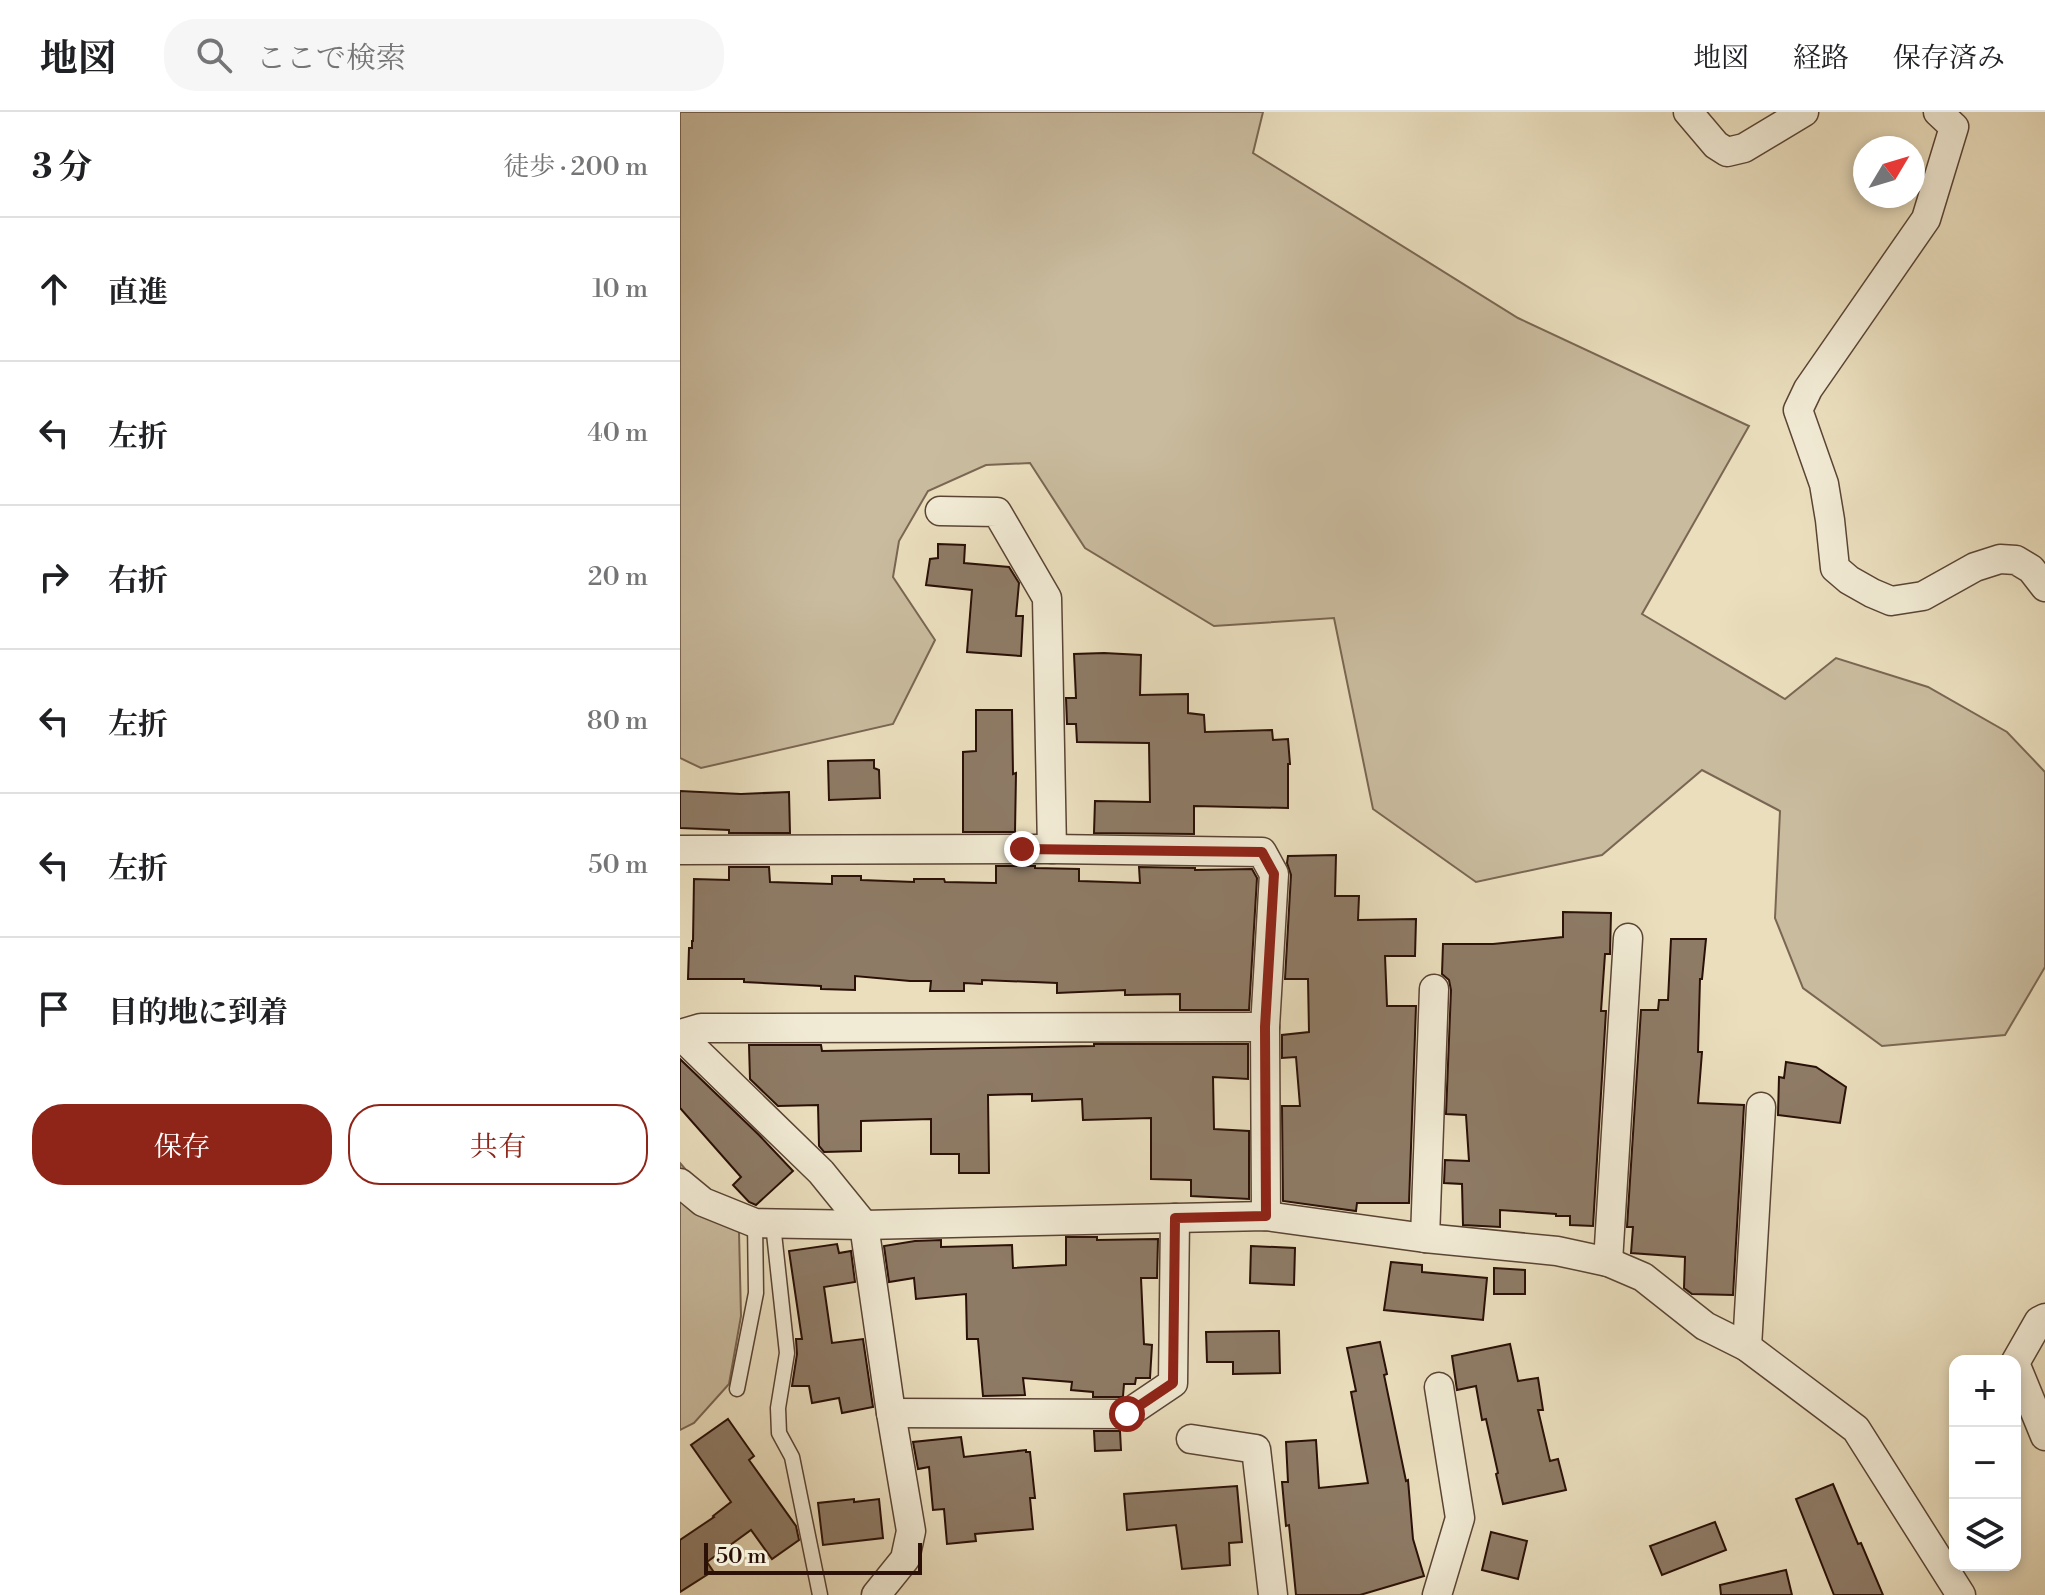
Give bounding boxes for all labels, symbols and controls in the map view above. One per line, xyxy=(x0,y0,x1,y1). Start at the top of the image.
search box xyxy=(164,19,724,91)
icon: search xyxy=(192,33,236,77)
text: 地図 xyxy=(40,36,116,83)
text: ここで検索 xyxy=(256,40,406,78)
text: 地図 xyxy=(1693,41,1749,76)
text: 経路 xyxy=(1793,41,1849,76)
text: 保存済み xyxy=(1893,41,2005,76)
north arrow xyxy=(1853,136,1925,208)
text: 3 分 xyxy=(32,147,92,189)
text: 徒歩 · 200 m xyxy=(504,151,648,183)
icon: ahead xyxy=(32,267,76,311)
text: 10 m xyxy=(592,273,648,305)
text: 直進 xyxy=(108,274,168,312)
icon: left xyxy=(32,411,76,455)
text: 40 m xyxy=(587,417,648,449)
text: 左折 xyxy=(108,418,168,456)
icon: right xyxy=(32,555,76,599)
text: 20 m xyxy=(588,561,648,593)
text: 右折 xyxy=(108,562,168,600)
icon: left xyxy=(32,699,76,743)
text: 80 m xyxy=(587,705,648,737)
text: 左折 xyxy=(108,706,168,744)
route end xyxy=(1004,831,1040,867)
icon: left xyxy=(32,843,76,887)
text: 50 m xyxy=(588,849,648,881)
text: 左折 xyxy=(108,850,168,888)
icon: arrive xyxy=(32,987,76,1031)
text: 目的地に到着 xyxy=(108,994,288,1032)
button: 保存 xyxy=(32,1104,332,1185)
button: 共有 xyxy=(348,1104,648,1185)
map controls xyxy=(1949,1355,2021,1571)
button: + xyxy=(1949,1355,2021,1427)
route start xyxy=(1109,1396,1145,1432)
button: − xyxy=(1949,1427,2021,1499)
button: layers xyxy=(1949,1499,2021,1571)
scale bar xyxy=(704,1539,922,1575)
text: 50 m xyxy=(716,1543,767,1570)

